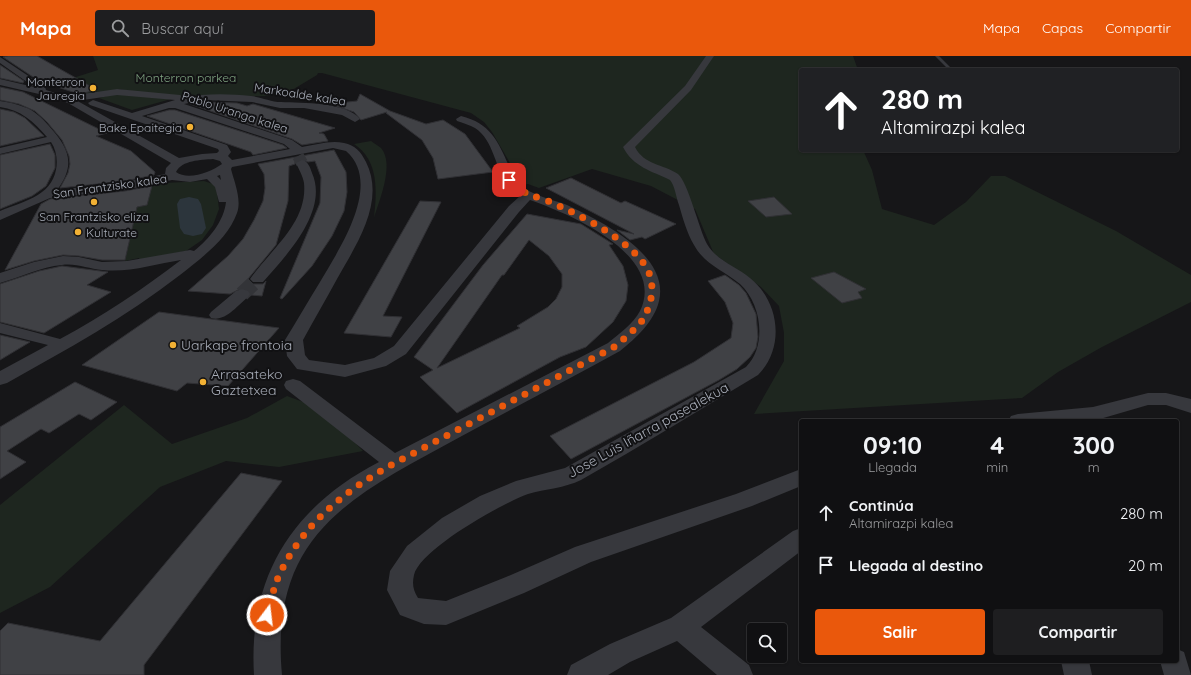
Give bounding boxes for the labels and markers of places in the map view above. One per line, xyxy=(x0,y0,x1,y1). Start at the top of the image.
place label: Monterron Jauregia xyxy=(27,74,85,103)
marker: Monterron Jauregia xyxy=(88,83,98,93)
place label: Bake Epaitegia xyxy=(99,120,182,135)
marker: Bake Epaitegia xyxy=(185,122,195,132)
pin xyxy=(492,163,526,197)
marker: San Frantzisko eliza xyxy=(89,197,99,207)
place label: San Frantzisko eliza xyxy=(39,209,149,224)
place label: Kulturate xyxy=(86,225,137,240)
marker: Kulturate xyxy=(73,227,83,237)
place label: Uarkape frontoia xyxy=(181,336,292,354)
marker: Uarkape frontoia xyxy=(168,340,178,350)
place label: Arrasateko Gaztetxea xyxy=(211,365,283,399)
marker: Arrasateko Gaztetxea xyxy=(198,377,208,387)

